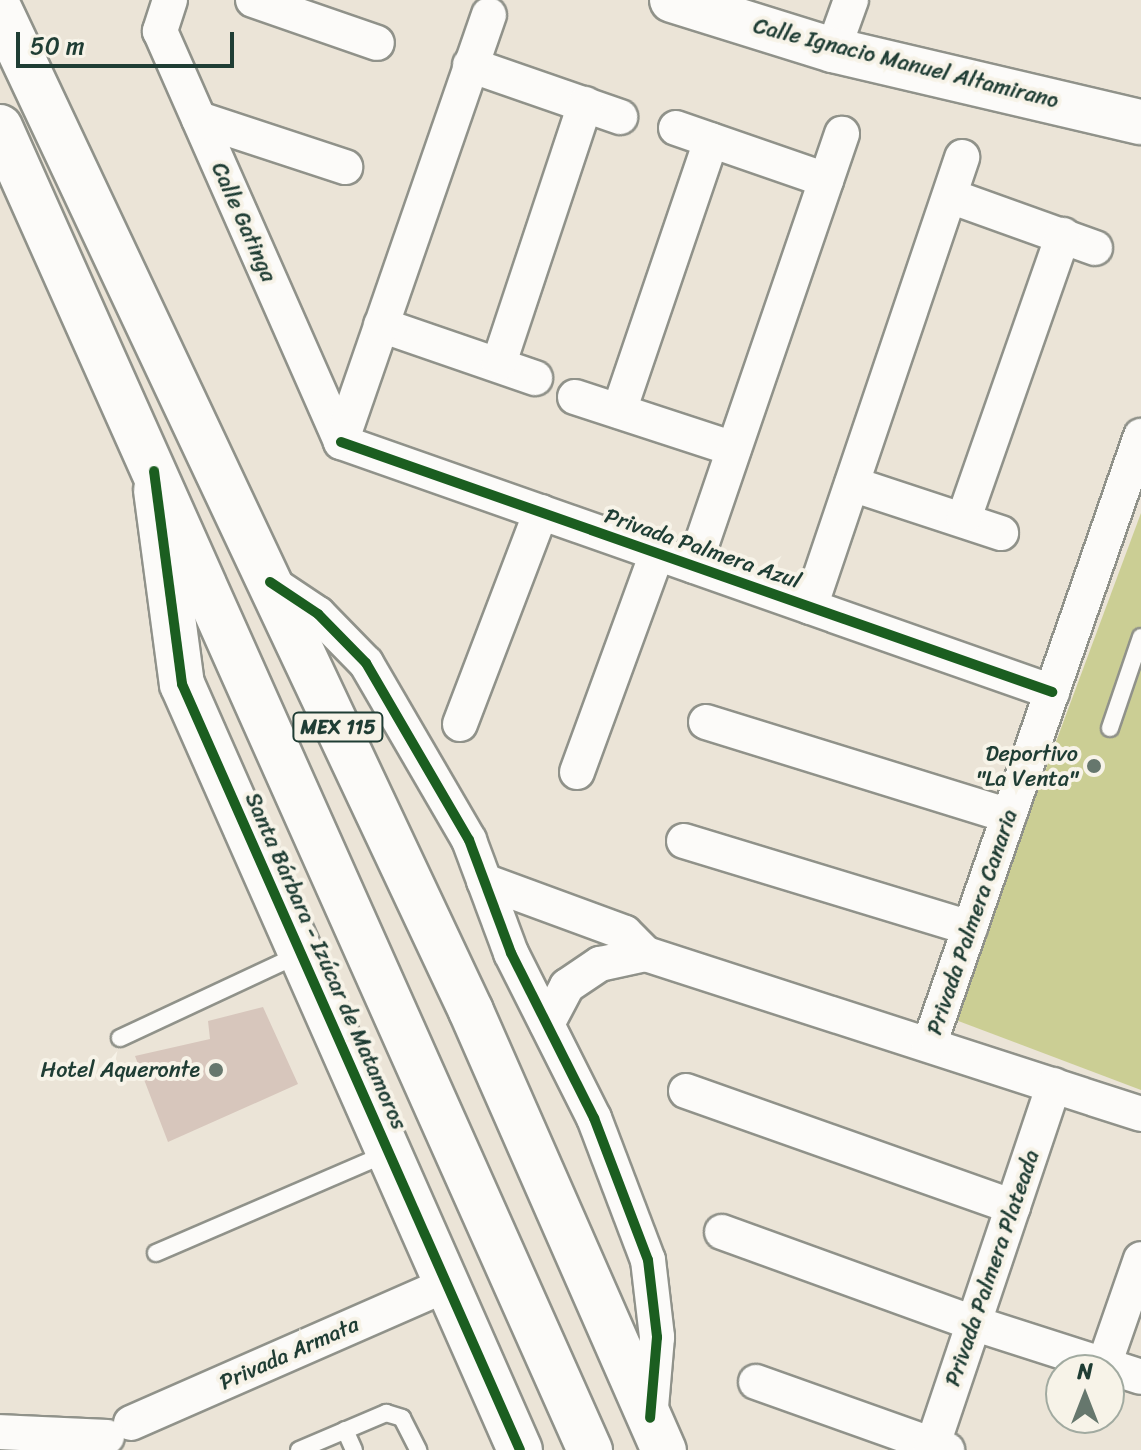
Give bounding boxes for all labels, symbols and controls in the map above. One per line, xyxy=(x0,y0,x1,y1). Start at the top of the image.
street label: Calle Ignacio Manuel Altamirano xyxy=(751,12,1061,114)
scale bar xyxy=(20,16,238,66)
text: 50 m xyxy=(30,25,85,67)
street label: Calle Gatinga xyxy=(206,158,282,286)
street label: Privada Palmera Azul xyxy=(601,502,805,594)
road number: MEX 115 xyxy=(292,711,384,743)
place label: Deportivo "La Venta" xyxy=(978,740,1078,792)
marker: Deportivo "La Venta" xyxy=(1085,757,1103,775)
street label: Santa Bárbara - Izúcar de Matamoros xyxy=(240,789,412,1133)
street label: Privada Palmera Canaria xyxy=(921,806,1023,1038)
place label: Hotel Aqueronte xyxy=(39,1057,200,1083)
marker: Hotel Aqueronte xyxy=(207,1061,225,1079)
street label: Privada Palmera Plateada xyxy=(939,1146,1045,1390)
street label: Privada Armata xyxy=(215,1311,363,1395)
text: N xyxy=(1077,1352,1093,1391)
north arrow xyxy=(1045,1354,1125,1434)

